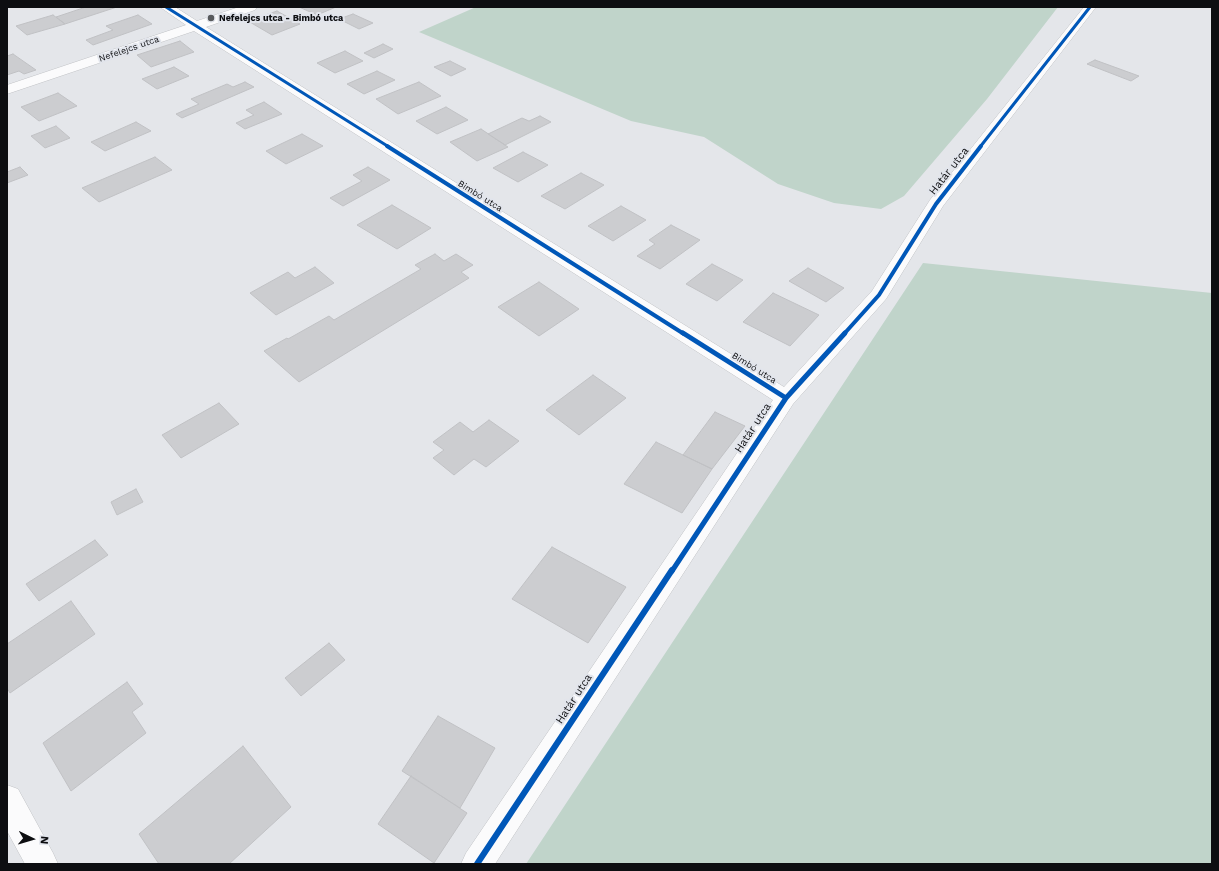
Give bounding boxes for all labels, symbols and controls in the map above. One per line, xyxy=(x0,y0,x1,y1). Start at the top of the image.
marker: Nefelejcs utca - Bimbó utca xyxy=(206,13,216,23)
place label: Nefelejcs utca - Bimbó utca xyxy=(219,13,343,23)
street label: Nefelejcs utca xyxy=(97,34,161,64)
street label: Határ utca xyxy=(926,145,972,197)
street label: Bimbó utca xyxy=(456,178,504,214)
street label: Bimbó utca xyxy=(730,350,778,386)
street label: Határ utca xyxy=(732,401,774,455)
street label: Határ utca xyxy=(553,672,595,726)
north arrow xyxy=(12,819,52,859)
text: N xyxy=(38,835,51,845)

